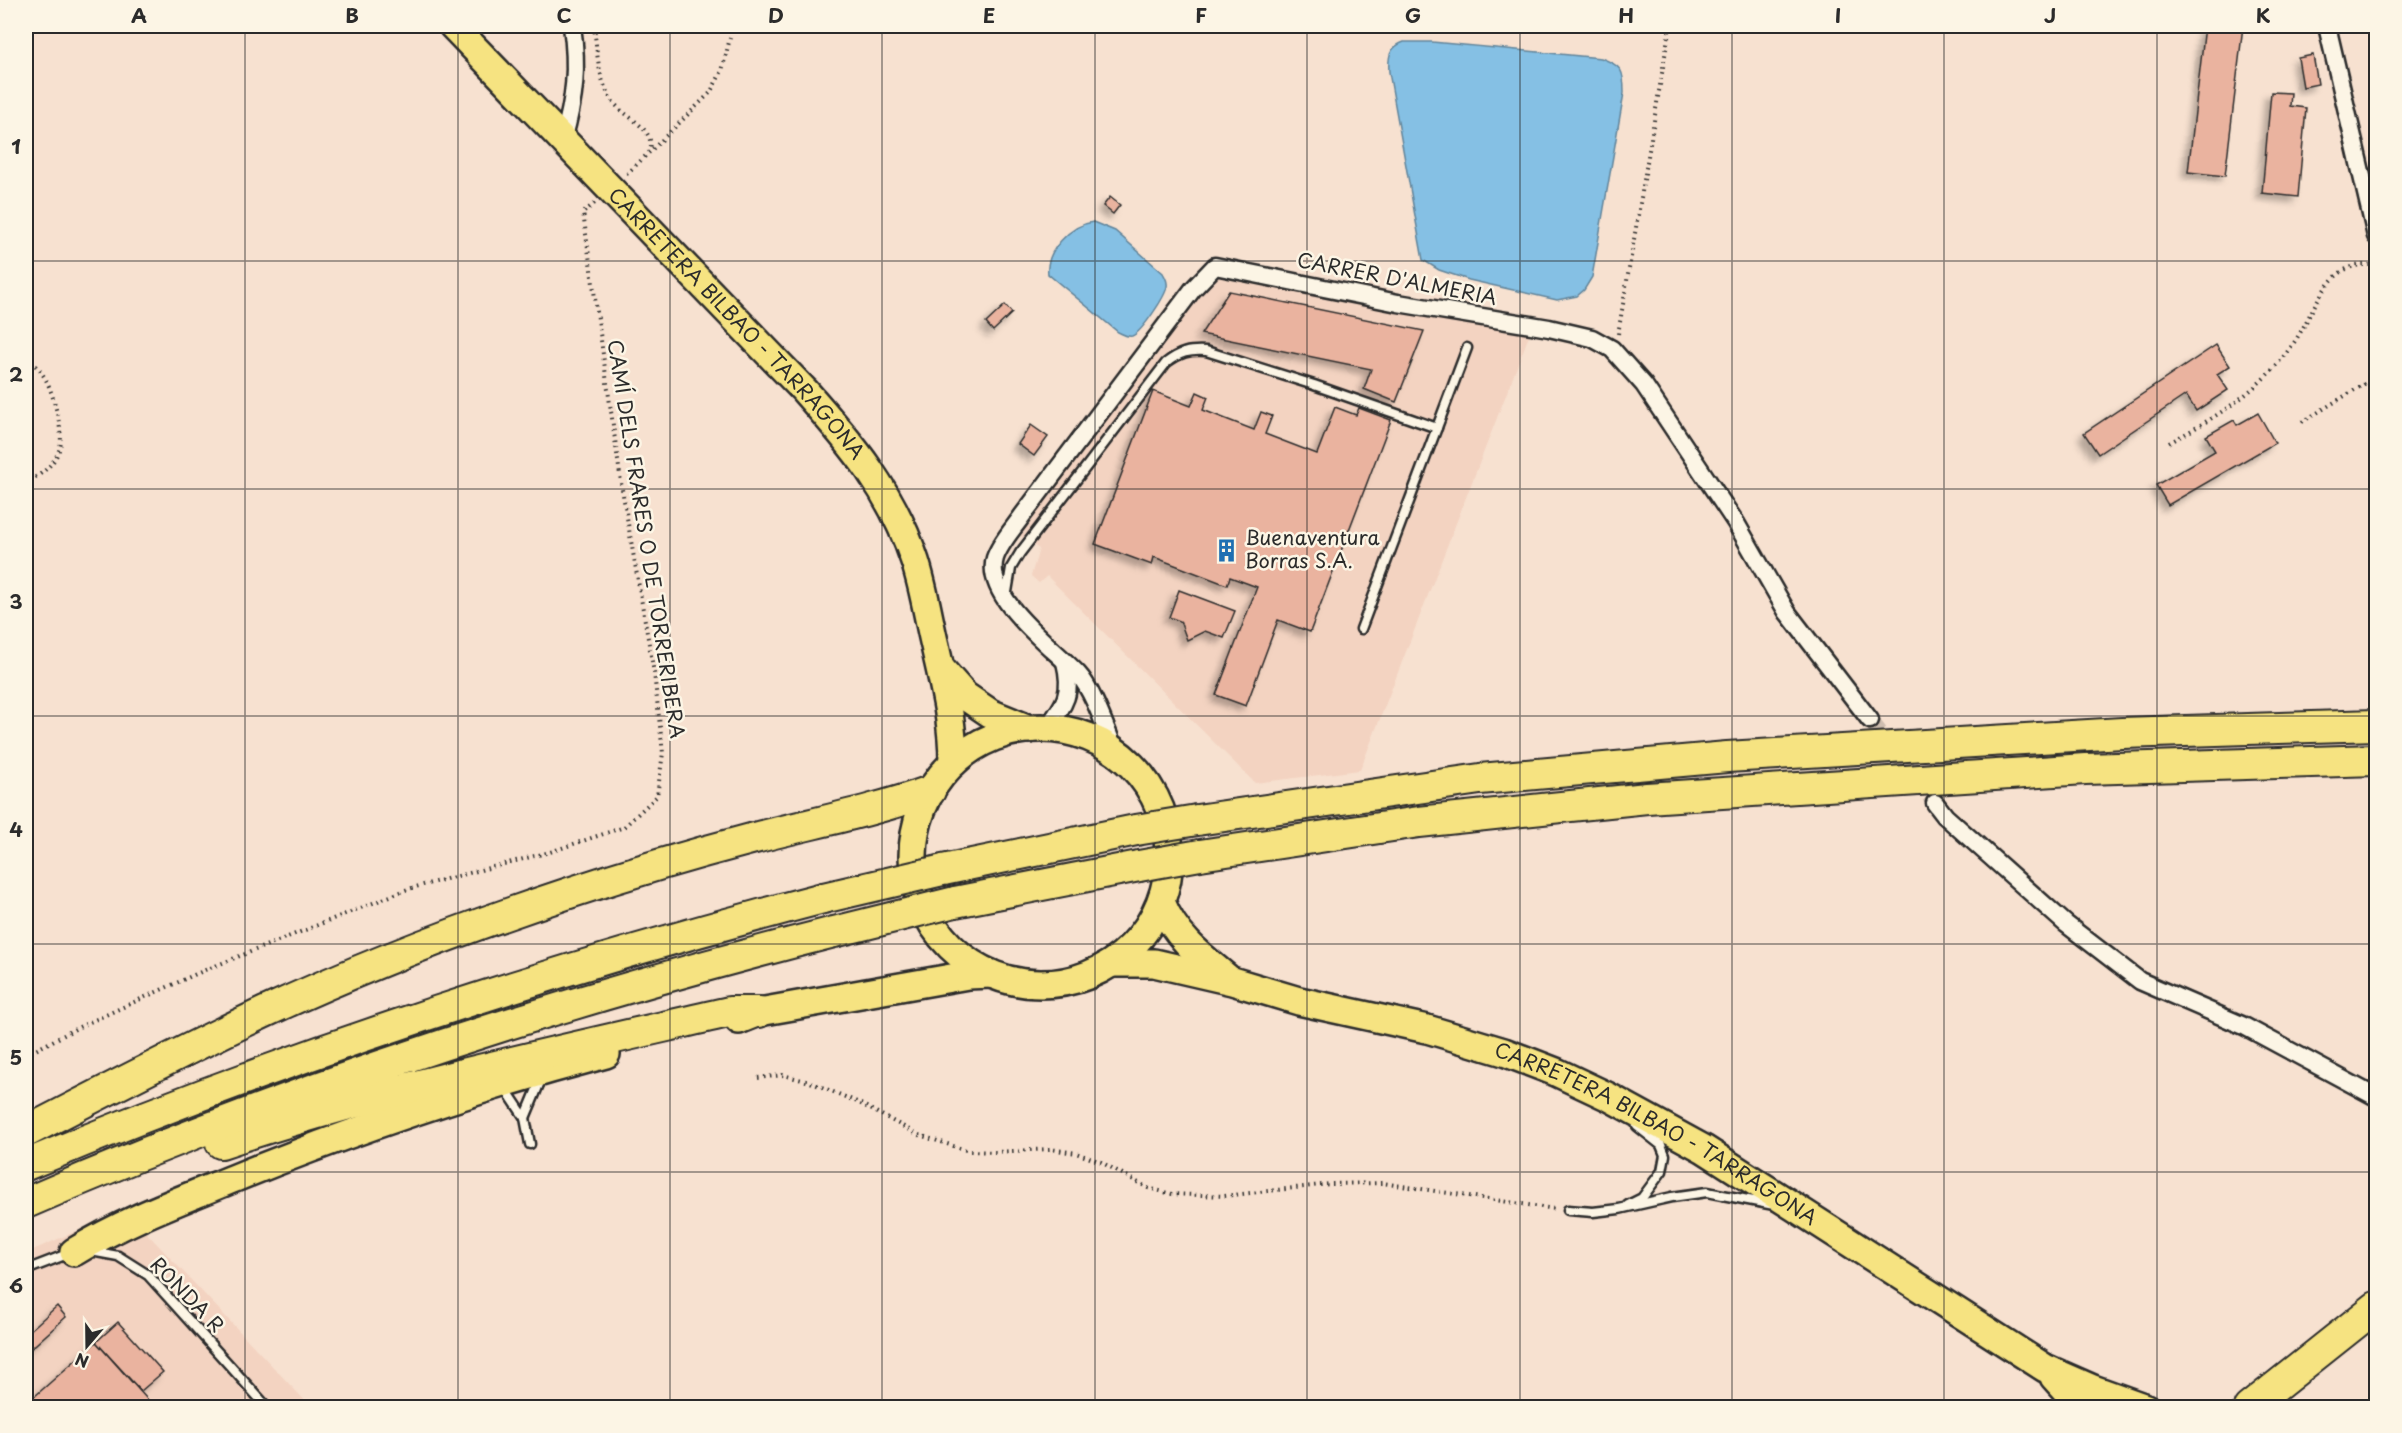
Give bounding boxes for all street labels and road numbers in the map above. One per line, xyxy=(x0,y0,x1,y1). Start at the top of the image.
street label: CARRETERA BILBAO - TARRAGONA xyxy=(602,180,873,465)
street label: CARRER D'ALMERIA xyxy=(1295,244,1500,312)
street label: CAMÍ DELS FRARES O DE TORRERIBERA xyxy=(601,337,693,740)
street label: CARRETERA BILBAO - TARRAGONA xyxy=(1491,1034,1824,1232)
street label: RONDA R xyxy=(144,1250,232,1339)

